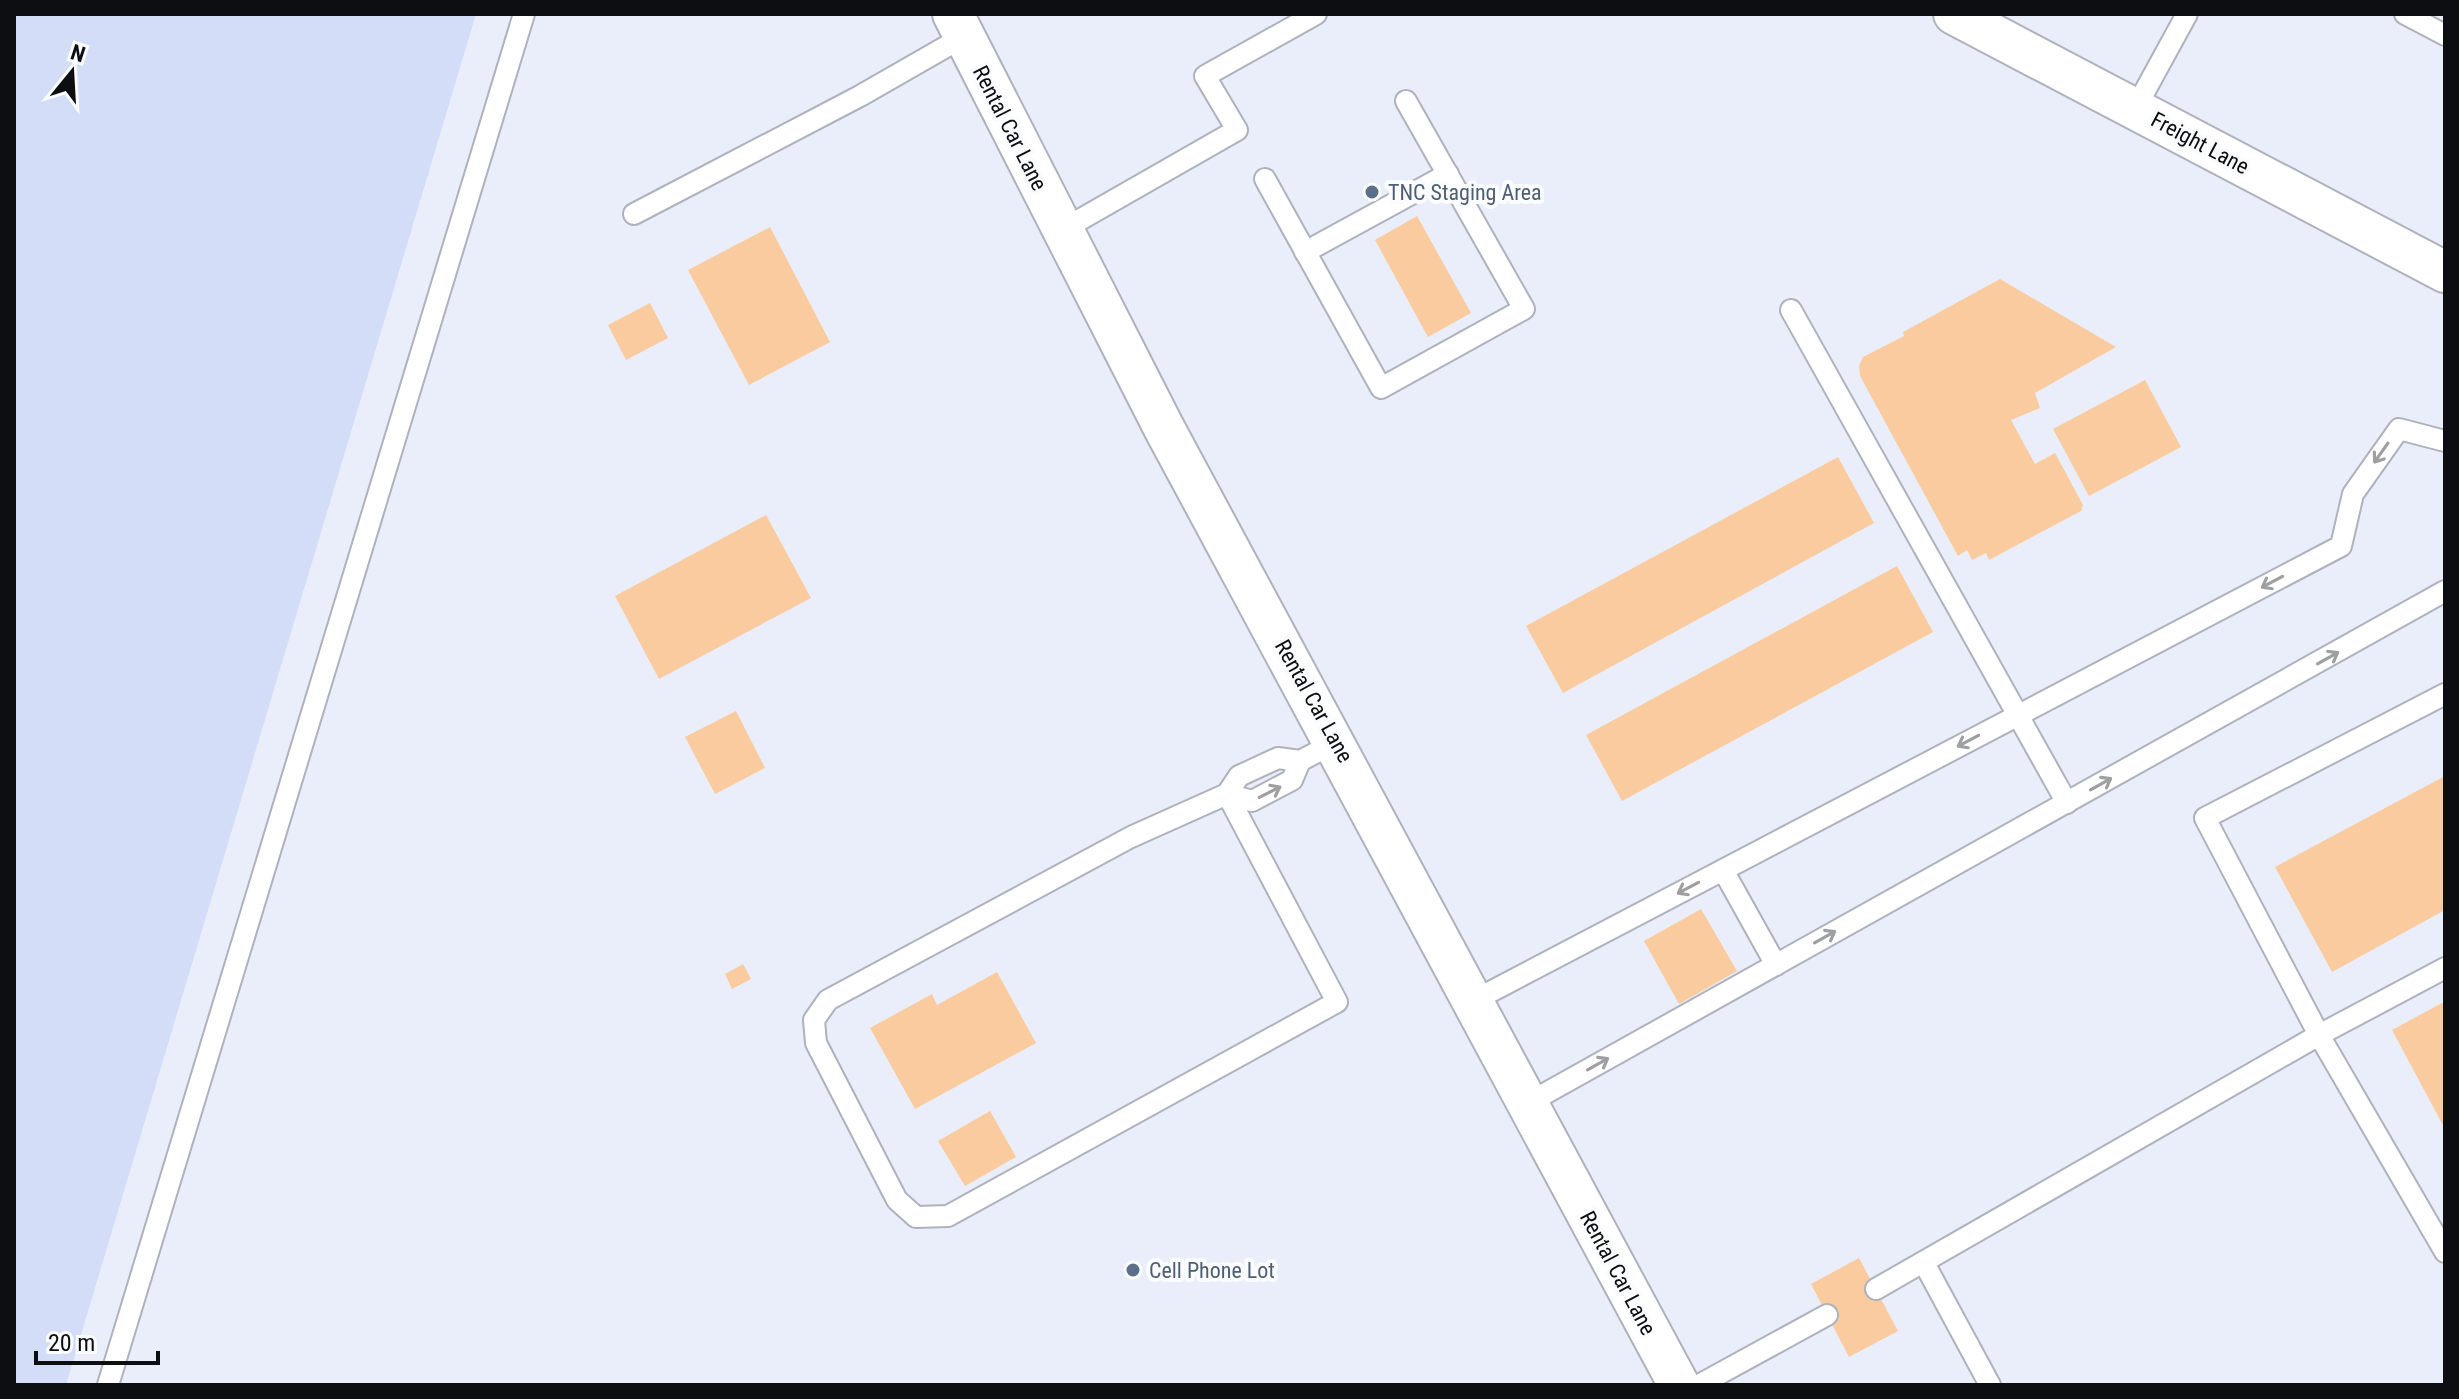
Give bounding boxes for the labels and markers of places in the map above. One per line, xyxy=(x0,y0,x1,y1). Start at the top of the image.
place label: TNC Staging Area xyxy=(1388,180,1542,205)
marker: TNC Staging Area xyxy=(1363,183,1381,201)
place label: Cell Phone Lot xyxy=(1149,1258,1275,1283)
marker: Cell Phone Lot xyxy=(1124,1261,1142,1279)

